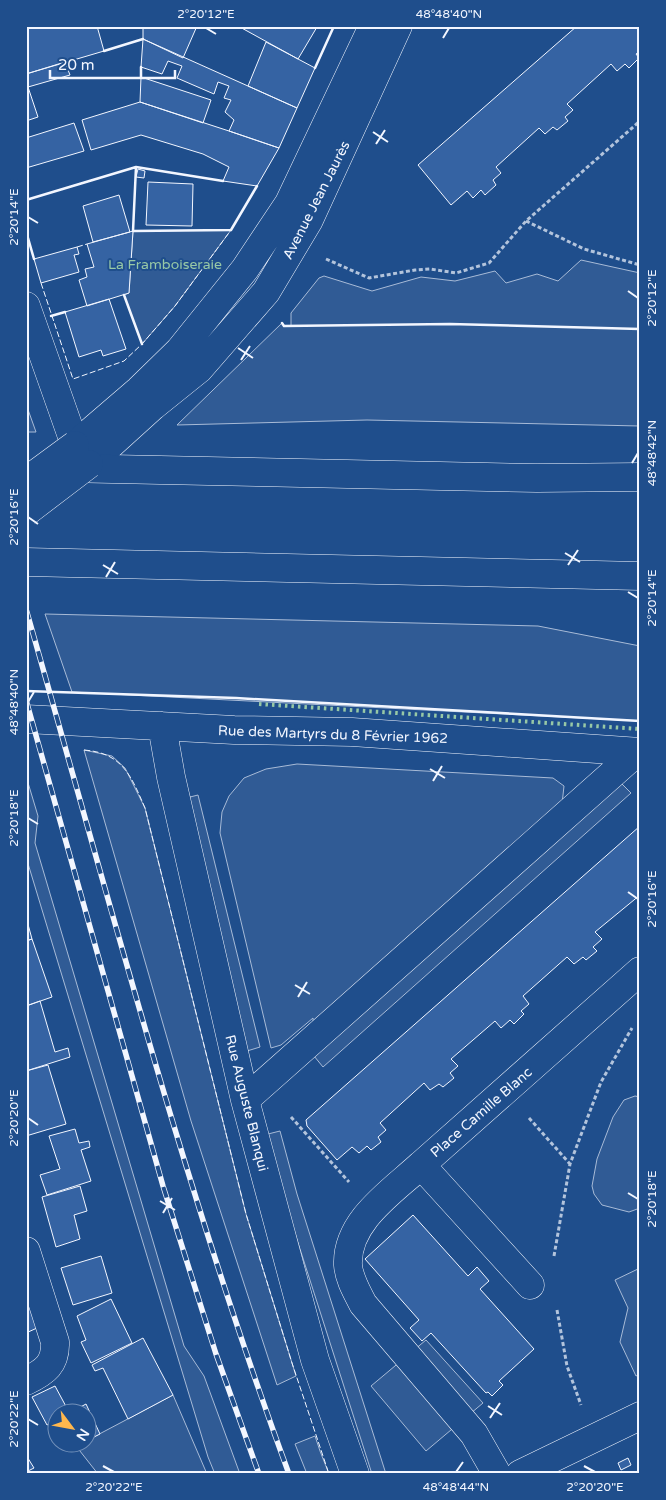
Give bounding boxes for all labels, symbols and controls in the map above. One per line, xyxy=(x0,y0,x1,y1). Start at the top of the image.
text: 2°20'12"E xyxy=(177,7,235,21)
text: 48°48'40"N xyxy=(416,7,482,21)
scale bar xyxy=(50,48,175,80)
text: 20 m xyxy=(58,56,95,74)
street label: Avenue Jean Jaurès xyxy=(279,138,354,262)
text: 2°20'14"E xyxy=(7,188,21,246)
park label: La Framboiseraie xyxy=(108,256,222,273)
text: 2°20'12"E xyxy=(645,269,659,327)
text: 48°48'42"N xyxy=(645,420,659,486)
text: 2°20'16"E xyxy=(7,488,21,546)
text: 2°20'14"E xyxy=(645,569,659,627)
text: 48°48'40"N xyxy=(7,669,21,735)
street label: Rue des Martyrs du 8 Février 1962 xyxy=(218,722,448,747)
text: 2°20'18"E xyxy=(7,789,21,847)
text: 2°20'16"E xyxy=(645,870,659,928)
street label: Rue Auguste Blanqui xyxy=(221,1033,272,1173)
street label: Place Camille Blanc xyxy=(427,1064,536,1161)
text: 2°20'20"E xyxy=(7,1089,21,1147)
text: 2°20'18"E xyxy=(645,1170,659,1228)
text: 2°20'22"E xyxy=(7,1390,21,1448)
north arrow xyxy=(48,1402,98,1452)
text: N xyxy=(72,1425,93,1444)
text: 2°20'22"E xyxy=(85,1480,143,1494)
text: 48°48'44"N xyxy=(423,1480,489,1494)
text: 2°20'20"E xyxy=(566,1480,624,1494)

